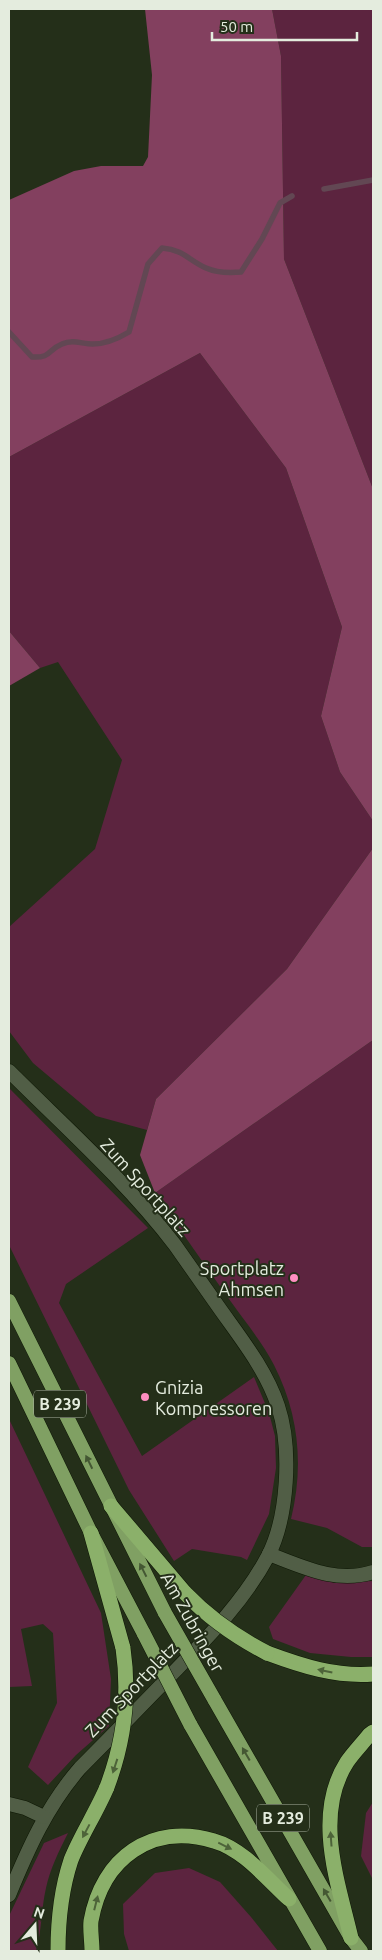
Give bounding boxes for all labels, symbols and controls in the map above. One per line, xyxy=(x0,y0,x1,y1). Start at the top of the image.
scale bar xyxy=(212,10,357,42)
text: 50 m xyxy=(220,18,253,35)
street label: Zum Sportplatz xyxy=(97,1134,195,1240)
place label: Sportplatz Ahmsen xyxy=(200,1258,284,1299)
marker: Sportplatz Ahmsen xyxy=(288,1272,300,1284)
place label: Gnizia Kompressoren xyxy=(155,1377,272,1418)
road number: B 239 xyxy=(34,1390,86,1418)
marker: Gnizia Kompressoren xyxy=(139,1391,151,1403)
one-way arrow xyxy=(85,1455,93,1470)
one-way arrow xyxy=(139,1562,147,1577)
street label: Am Zubringer xyxy=(157,1569,229,1675)
street label: Zum Sportplatz xyxy=(81,1637,181,1741)
one-way arrow xyxy=(317,1667,332,1675)
one-way arrow xyxy=(242,1747,250,1762)
one-way arrow xyxy=(110,1758,118,1773)
road number: B 239 xyxy=(257,1805,309,1832)
one-way arrow xyxy=(82,1824,90,1838)
one-way arrow xyxy=(327,1830,335,1846)
one-way arrow xyxy=(218,1842,232,1850)
one-way arrow xyxy=(322,1889,331,1902)
one-way arrow xyxy=(92,1896,100,1911)
north arrow xyxy=(10,1900,60,1950)
text: N xyxy=(32,1903,47,1922)

